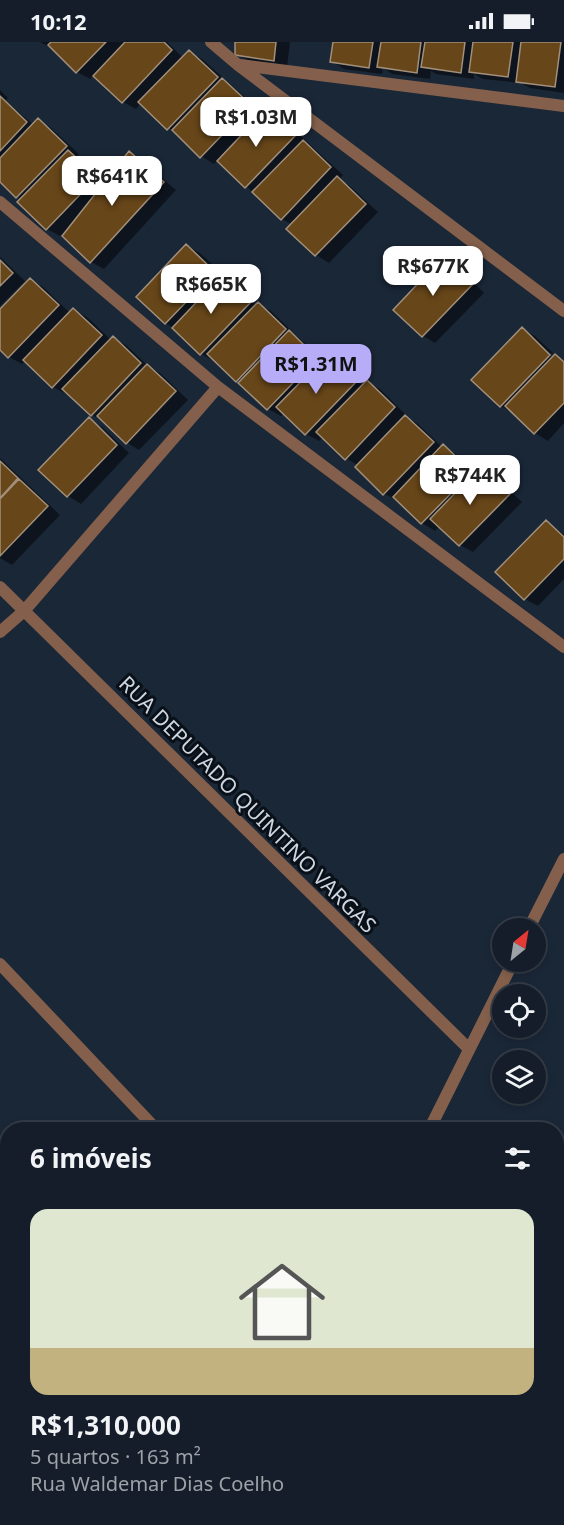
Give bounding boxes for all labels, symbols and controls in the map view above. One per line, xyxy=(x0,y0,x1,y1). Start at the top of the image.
text: 10:12 xyxy=(30,6,87,36)
pin: R$1.03M xyxy=(201,97,311,148)
text: R$1.03M xyxy=(214,103,298,130)
pin: R$641K xyxy=(63,156,161,207)
text: R$641K xyxy=(76,162,148,189)
pin: R$677K xyxy=(384,246,482,297)
text: R$677K xyxy=(397,252,469,279)
pin: R$665K xyxy=(162,264,260,315)
text: R$665K xyxy=(175,270,247,297)
pin: R$1.31M xyxy=(261,344,371,395)
text: R$1.31M xyxy=(274,350,358,377)
pin: R$744K xyxy=(421,455,519,506)
text: R$744K xyxy=(434,461,506,488)
street label: RUA DEPUTADO QUINTINO VARGAS xyxy=(113,669,383,939)
north arrow xyxy=(492,918,546,972)
map controls xyxy=(492,918,546,1104)
button: locate xyxy=(492,984,546,1038)
button: layers xyxy=(492,1050,546,1104)
text: 6 imóveis xyxy=(30,1140,152,1176)
icon: filters xyxy=(501,1142,534,1175)
icon: home xyxy=(228,1248,336,1356)
text: R$1,310,000 xyxy=(30,1407,181,1443)
text: 5 quartos · 163 m² xyxy=(30,1443,201,1470)
text: Rua Waldemar Dias Coelho xyxy=(30,1470,284,1497)

